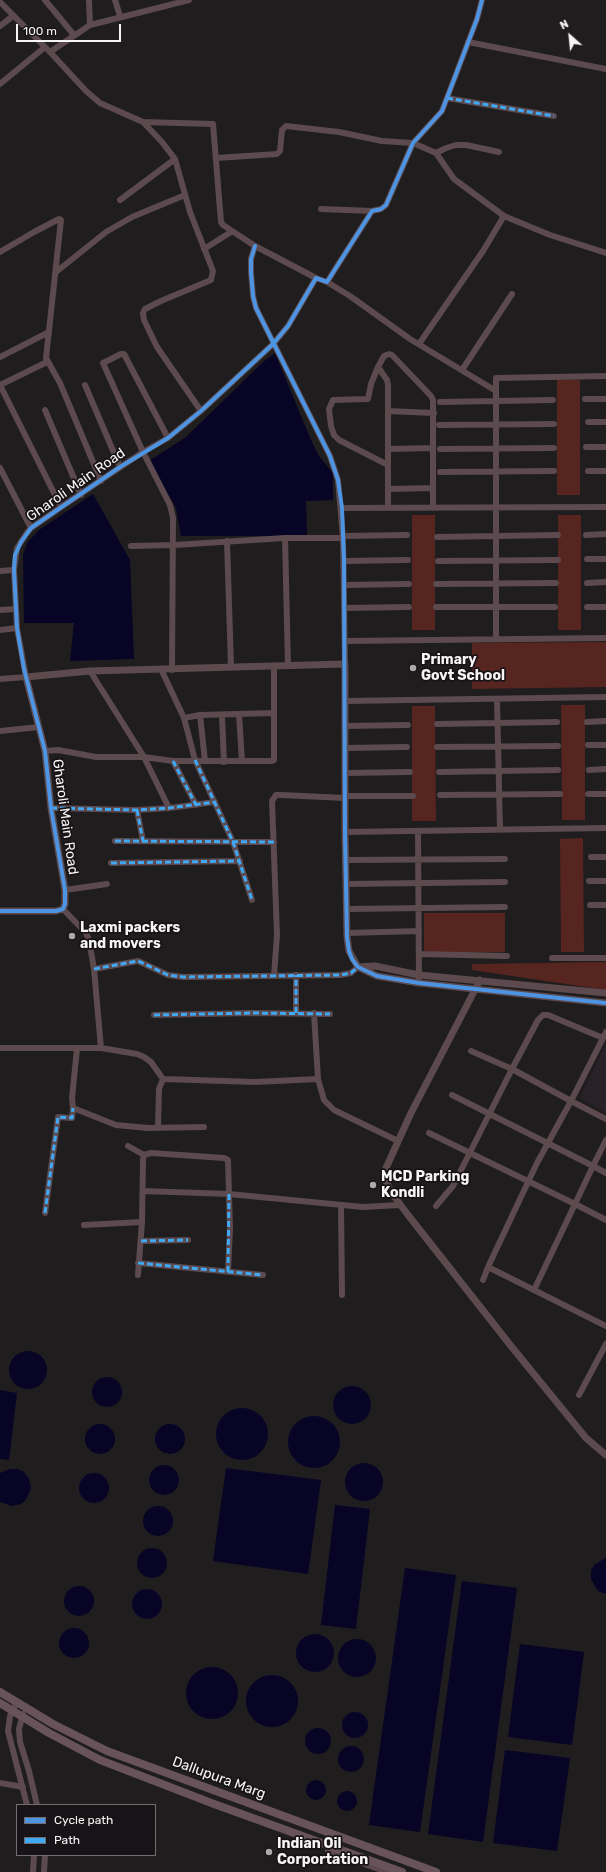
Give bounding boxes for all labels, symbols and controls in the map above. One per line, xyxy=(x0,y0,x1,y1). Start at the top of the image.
scale bar xyxy=(18,16,123,42)
north arrow xyxy=(550,16,590,56)
text: N xyxy=(558,17,571,32)
text: 100 m xyxy=(23,24,57,38)
street label: Gharoli Main Road xyxy=(23,445,129,525)
place label: Primary Govt School xyxy=(421,652,505,684)
marker: Primary Govt School xyxy=(408,663,418,673)
street label: Gharoli Main Road xyxy=(49,758,81,876)
place label: Laxmi packers and movers xyxy=(80,920,180,952)
marker: Laxmi packers and movers xyxy=(67,931,77,941)
place label: MCD Parking Kondli xyxy=(381,1169,469,1202)
marker: MCD Parking Kondli xyxy=(368,1180,378,1190)
street label: Dallupura Marg xyxy=(170,1753,268,1803)
legend xyxy=(16,1804,156,1856)
text: Cycle path xyxy=(54,1813,113,1827)
text: Path xyxy=(54,1833,80,1847)
place label: Indian Oil Corportation xyxy=(277,1836,368,1868)
marker: Indian Oil Corportation xyxy=(264,1847,274,1857)

